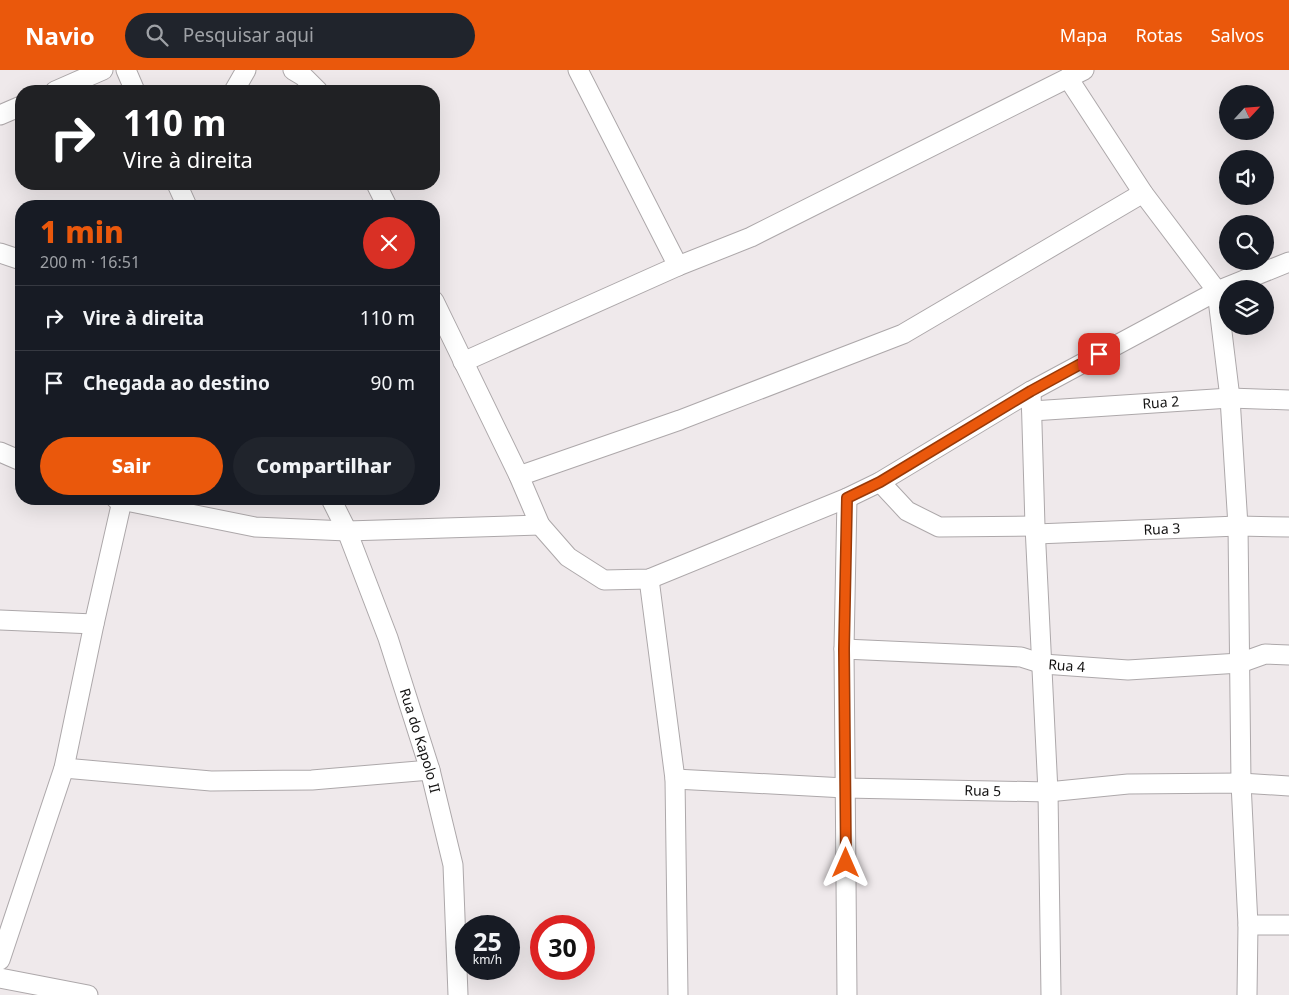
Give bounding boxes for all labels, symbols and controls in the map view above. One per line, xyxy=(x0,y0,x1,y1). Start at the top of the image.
search box xyxy=(125,13,475,58)
text: Navio xyxy=(25,19,95,52)
icon: search xyxy=(143,21,171,49)
text: Pesquisar aqui xyxy=(183,22,314,48)
text: Mapa xyxy=(1060,23,1107,47)
text: Rotas xyxy=(1135,23,1183,47)
text: Salvos xyxy=(1211,23,1264,47)
north arrow xyxy=(1219,85,1274,140)
map controls xyxy=(1219,85,1274,335)
text: 110 m xyxy=(123,99,226,146)
icon: right xyxy=(40,105,105,170)
text: Vire à direita xyxy=(123,144,253,174)
button: sound xyxy=(1219,150,1274,205)
text: 1 min xyxy=(40,211,124,252)
button: search xyxy=(1219,215,1274,270)
button: close xyxy=(363,217,415,269)
text: 200 m · 16:51 xyxy=(40,251,140,273)
button: layers xyxy=(1219,280,1274,335)
icon: right xyxy=(40,304,68,332)
text: Vire à direita xyxy=(83,305,204,331)
text: 110 m xyxy=(360,305,415,331)
pin xyxy=(1078,333,1120,375)
icon: arrive xyxy=(1085,340,1113,368)
icon: arrive xyxy=(40,369,68,397)
text: Chegada ao destino xyxy=(83,370,270,396)
text: 90 m xyxy=(371,370,415,396)
street label: Rua 2 xyxy=(1142,391,1180,413)
button: Sair xyxy=(40,437,223,495)
button: Compartilhar xyxy=(233,437,415,495)
street label: Rua 3 xyxy=(1143,518,1181,539)
street label: Rua 4 xyxy=(1048,654,1086,676)
street label: Rua do Kapolo II xyxy=(396,686,445,795)
street label: Rua 5 xyxy=(964,780,1001,800)
position arrow xyxy=(819,836,871,888)
speed limit sign: 30 xyxy=(530,915,595,980)
text: 25 xyxy=(473,924,502,958)
text: km/h xyxy=(473,951,502,968)

